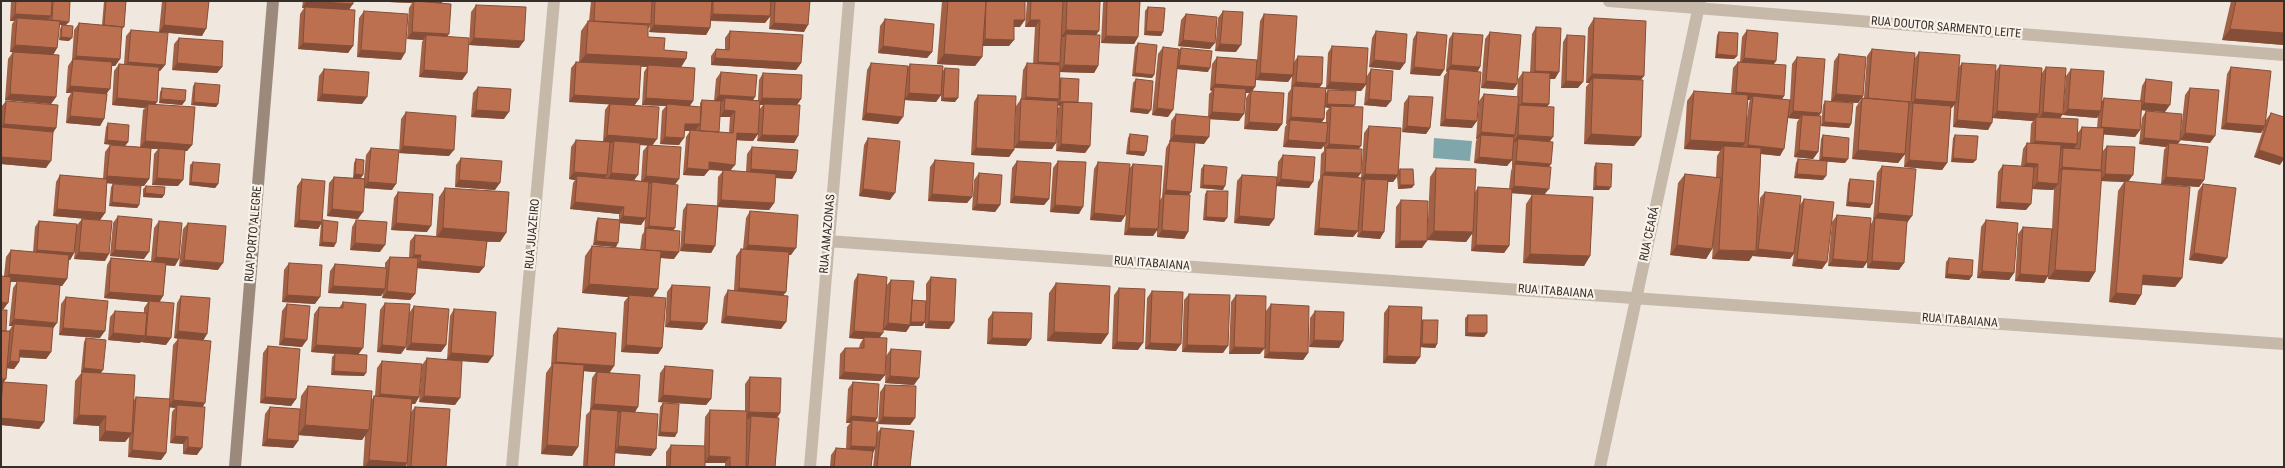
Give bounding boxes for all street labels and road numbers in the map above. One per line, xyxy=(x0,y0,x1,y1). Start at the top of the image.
street label: RUA DOUTOR SARMENTO LEITE xyxy=(1870,14,2022,42)
street label: RUA PORTO ALEGRE xyxy=(243,185,265,283)
street label: RUA AMAZONAS xyxy=(817,194,839,274)
street label: RUA JUAZEIRO xyxy=(523,198,543,270)
street label: RUA CEARÁ xyxy=(1637,205,1663,263)
street label: RUA ITABAIANA xyxy=(1114,254,1190,274)
street label: RUA ITABAIANA xyxy=(1518,282,1594,302)
street label: RUA ITABAIANA xyxy=(1922,311,1998,331)

